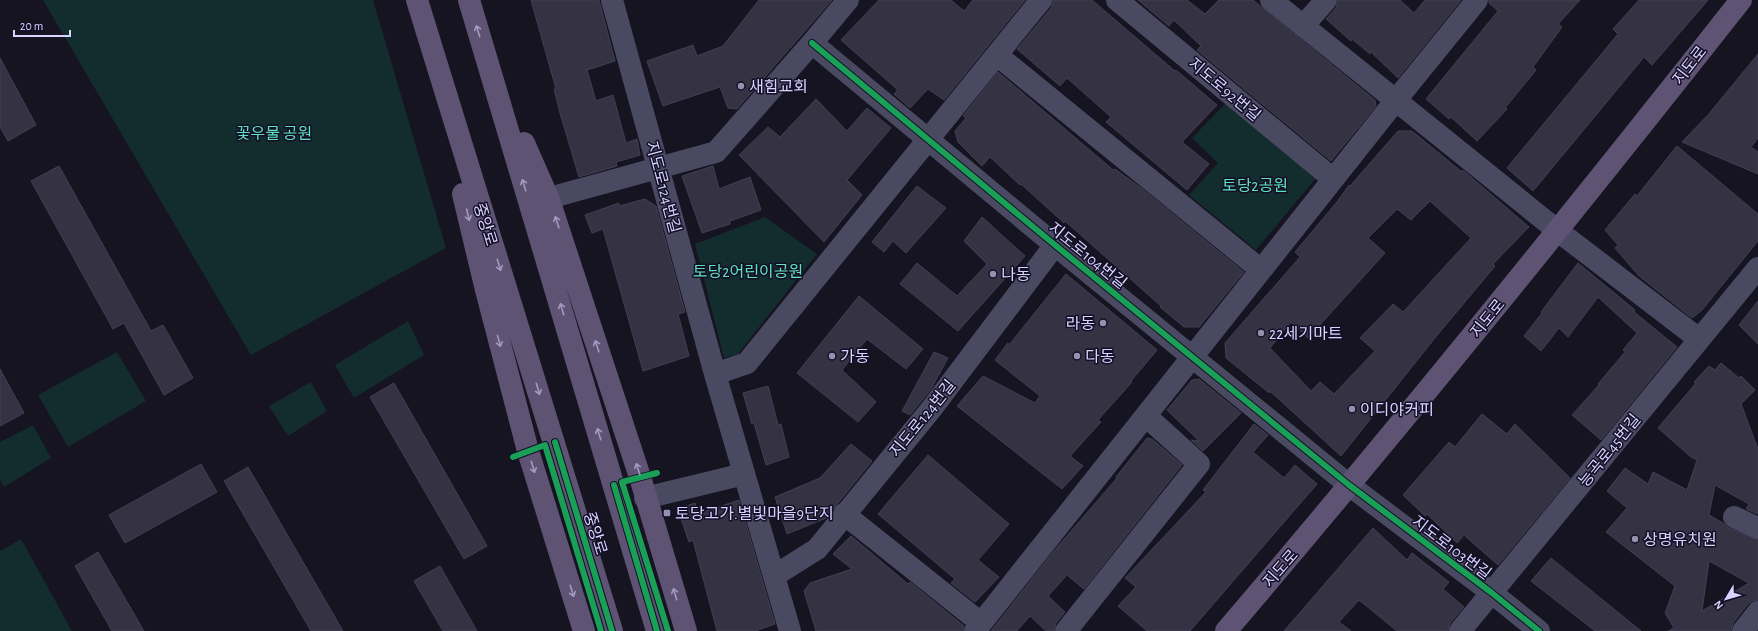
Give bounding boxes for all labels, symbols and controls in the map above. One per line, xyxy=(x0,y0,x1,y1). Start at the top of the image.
scale bar xyxy=(14,12,70,38)
text: 20 m xyxy=(20,20,43,32)
one-way arrow xyxy=(474,24,481,37)
street label: 지도로 xyxy=(1670,43,1710,88)
street label: 지도로92번길 xyxy=(1185,55,1263,124)
place label: 새힘교회 xyxy=(749,79,808,95)
marker: 새힘교회 xyxy=(736,81,746,91)
park label: 꽃우물 공원 xyxy=(236,126,312,142)
street label: 지도로124번길 xyxy=(643,140,683,235)
one-way arrow xyxy=(520,178,527,191)
park label: 토당2공원 xyxy=(1222,178,1288,194)
street label: 중앙로 xyxy=(471,201,499,248)
one-way arrow xyxy=(465,208,473,221)
one-way arrow xyxy=(553,216,560,229)
street label: 지도로104번길 xyxy=(1045,220,1129,292)
one-way arrow xyxy=(496,258,503,271)
park label: 토당2어린이공원 xyxy=(693,264,803,280)
place label: 나동 xyxy=(1001,267,1031,283)
marker: 나동 xyxy=(988,269,998,279)
street label: 지도로 xyxy=(1468,296,1508,341)
one-way arrow xyxy=(558,303,565,316)
place label: 라동 xyxy=(1066,316,1095,332)
marker: 라동 xyxy=(1098,318,1108,328)
place label: 22세기마트 xyxy=(1269,326,1342,342)
marker: 22세기마트 xyxy=(1256,328,1266,338)
one-way arrow xyxy=(496,335,504,348)
one-way arrow xyxy=(593,339,600,352)
place label: 가동 xyxy=(840,349,870,365)
place label: 다동 xyxy=(1085,349,1115,365)
marker: 가동 xyxy=(827,351,837,361)
marker: 다동 xyxy=(1072,351,1082,361)
street label: 지도로124번길 xyxy=(887,377,959,460)
one-way arrow xyxy=(535,382,542,395)
place label: 이디야커피 xyxy=(1360,402,1434,418)
marker: 이디야커피 xyxy=(1347,404,1357,414)
street label: 능곡로45번길 xyxy=(1576,411,1644,490)
one-way arrow xyxy=(595,428,602,441)
one-way arrow xyxy=(530,460,537,473)
one-way arrow xyxy=(633,464,641,476)
place label: 토당고가.별빛마을9단지 xyxy=(675,506,833,522)
marker: 토당고가.별빛마을9단지 xyxy=(662,508,672,518)
street label: 중앙로 xyxy=(581,510,609,557)
street label: 지도로103번길 xyxy=(1409,513,1494,583)
place label: 상명유치원 xyxy=(1643,532,1717,548)
marker: 상명유치원 xyxy=(1630,534,1640,544)
street label: 지도로 xyxy=(1260,547,1301,591)
north arrow xyxy=(1706,579,1746,619)
one-way arrow xyxy=(569,584,576,597)
one-way arrow xyxy=(671,587,678,600)
text: N xyxy=(1712,598,1725,611)

